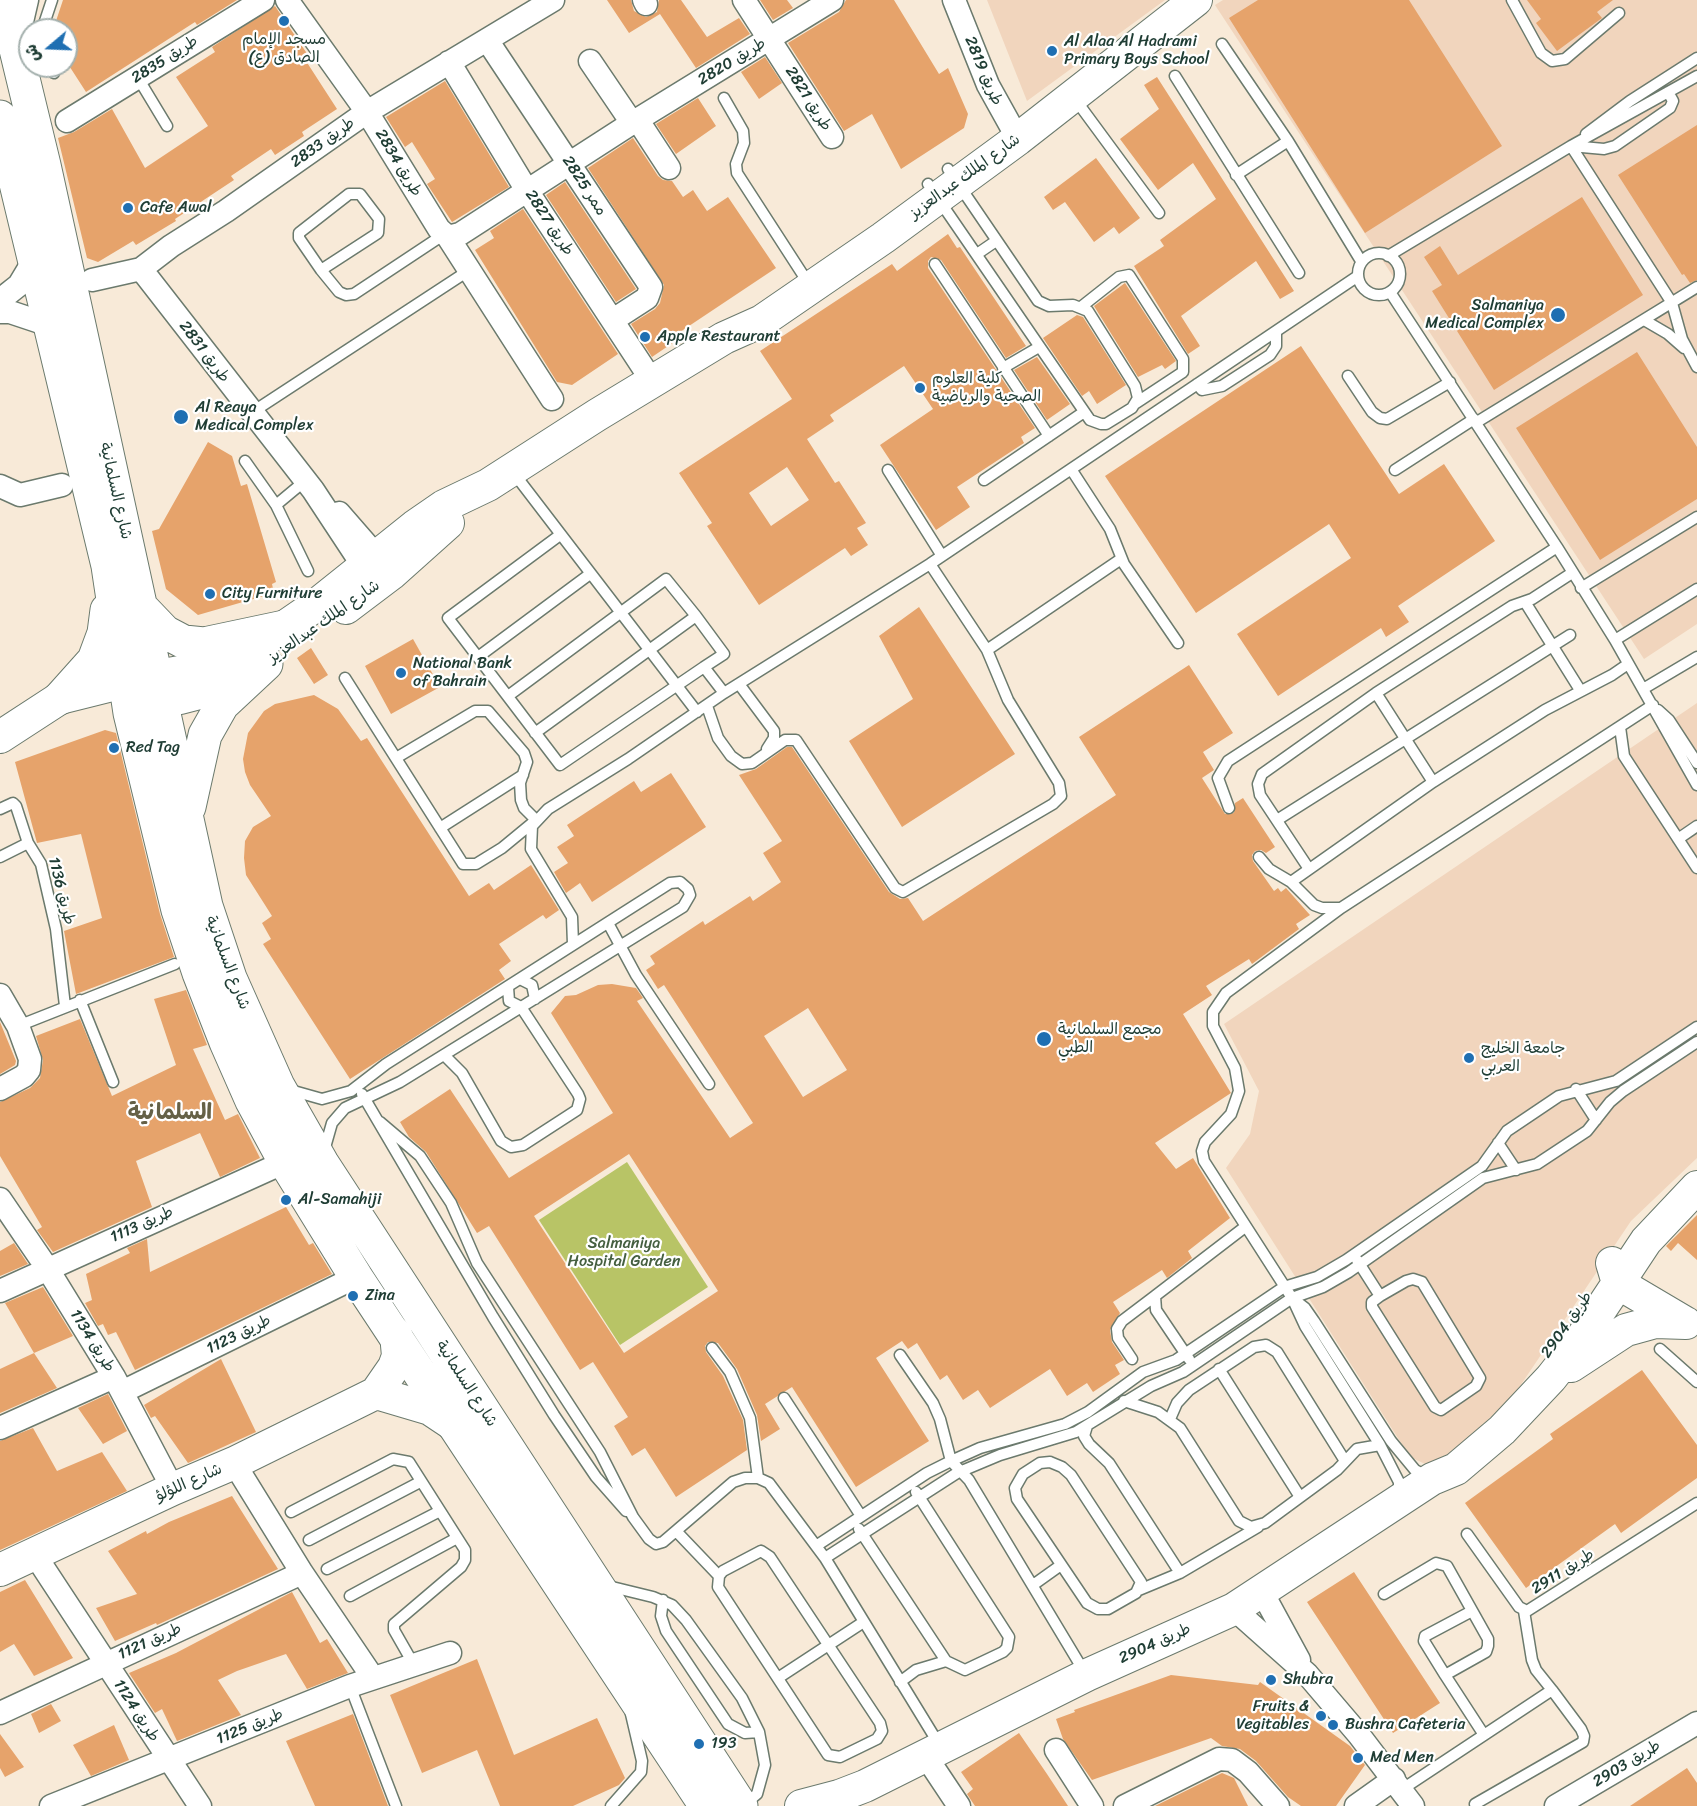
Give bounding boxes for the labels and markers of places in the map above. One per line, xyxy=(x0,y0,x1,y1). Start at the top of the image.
marker: مسجد الإمام الصادق (ع) xyxy=(277,14,291,28)
place label: مسجد الإمام الصادق (ع) xyxy=(242,30,326,68)
place label: Al Alaa Al Hadrami Primary Boys School xyxy=(1064,32,1209,70)
marker: Al Alaa Al Hadrami Primary Boys School xyxy=(1045,44,1059,58)
place label: Cafe Awal xyxy=(140,198,212,218)
marker: Cafe Awal xyxy=(121,201,135,215)
place label: Salmaniya Medical Complex xyxy=(1425,296,1544,334)
marker: Salmaniya Medical Complex xyxy=(1549,306,1567,324)
place label: Apple Restaurant xyxy=(657,327,780,347)
marker: Apple Restaurant xyxy=(638,330,652,344)
place label: كلية العلوم الصحية والرياضية xyxy=(932,369,1041,407)
marker: كلية العلوم الصحية والرياضية xyxy=(913,381,927,395)
place label: Al Reaya Medical Complex xyxy=(195,398,314,436)
marker: Al Reaya Medical Complex xyxy=(172,408,190,426)
place label: City Furniture xyxy=(222,584,323,604)
marker: City Furniture xyxy=(203,587,217,601)
place label: National Bank of Bahrain xyxy=(413,654,512,692)
marker: National Bank of Bahrain xyxy=(394,666,408,680)
place label: Red Tag xyxy=(126,738,180,758)
marker: Red Tag xyxy=(107,741,121,755)
place label: مجمع السلمانية الطبي xyxy=(1058,1020,1162,1058)
marker: مجمع السلمانية الطبي xyxy=(1035,1030,1053,1048)
place label: جامعة الخليج العربي xyxy=(1481,1039,1565,1077)
marker: جامعة الخليج العربي xyxy=(1462,1051,1476,1065)
place label: Al-Samahiji xyxy=(298,1190,381,1210)
marker: Al-Samahiji xyxy=(279,1193,293,1207)
place label: Zina xyxy=(365,1286,395,1306)
marker: Zina xyxy=(346,1289,360,1303)
place label: Shubra xyxy=(1283,1670,1333,1690)
marker: Shubra xyxy=(1264,1673,1278,1687)
place label: Fruits & Vegitables xyxy=(1236,1697,1309,1735)
marker: Fruits & Vegitables xyxy=(1314,1709,1328,1723)
place label: Bushra Cafeteria xyxy=(1345,1715,1465,1735)
marker: Bushra Cafeteria xyxy=(1326,1718,1340,1732)
place label: 193 xyxy=(711,1734,736,1754)
marker: 193 xyxy=(692,1737,706,1751)
place label: Med Men xyxy=(1370,1748,1434,1768)
marker: Med Men xyxy=(1351,1751,1365,1765)

